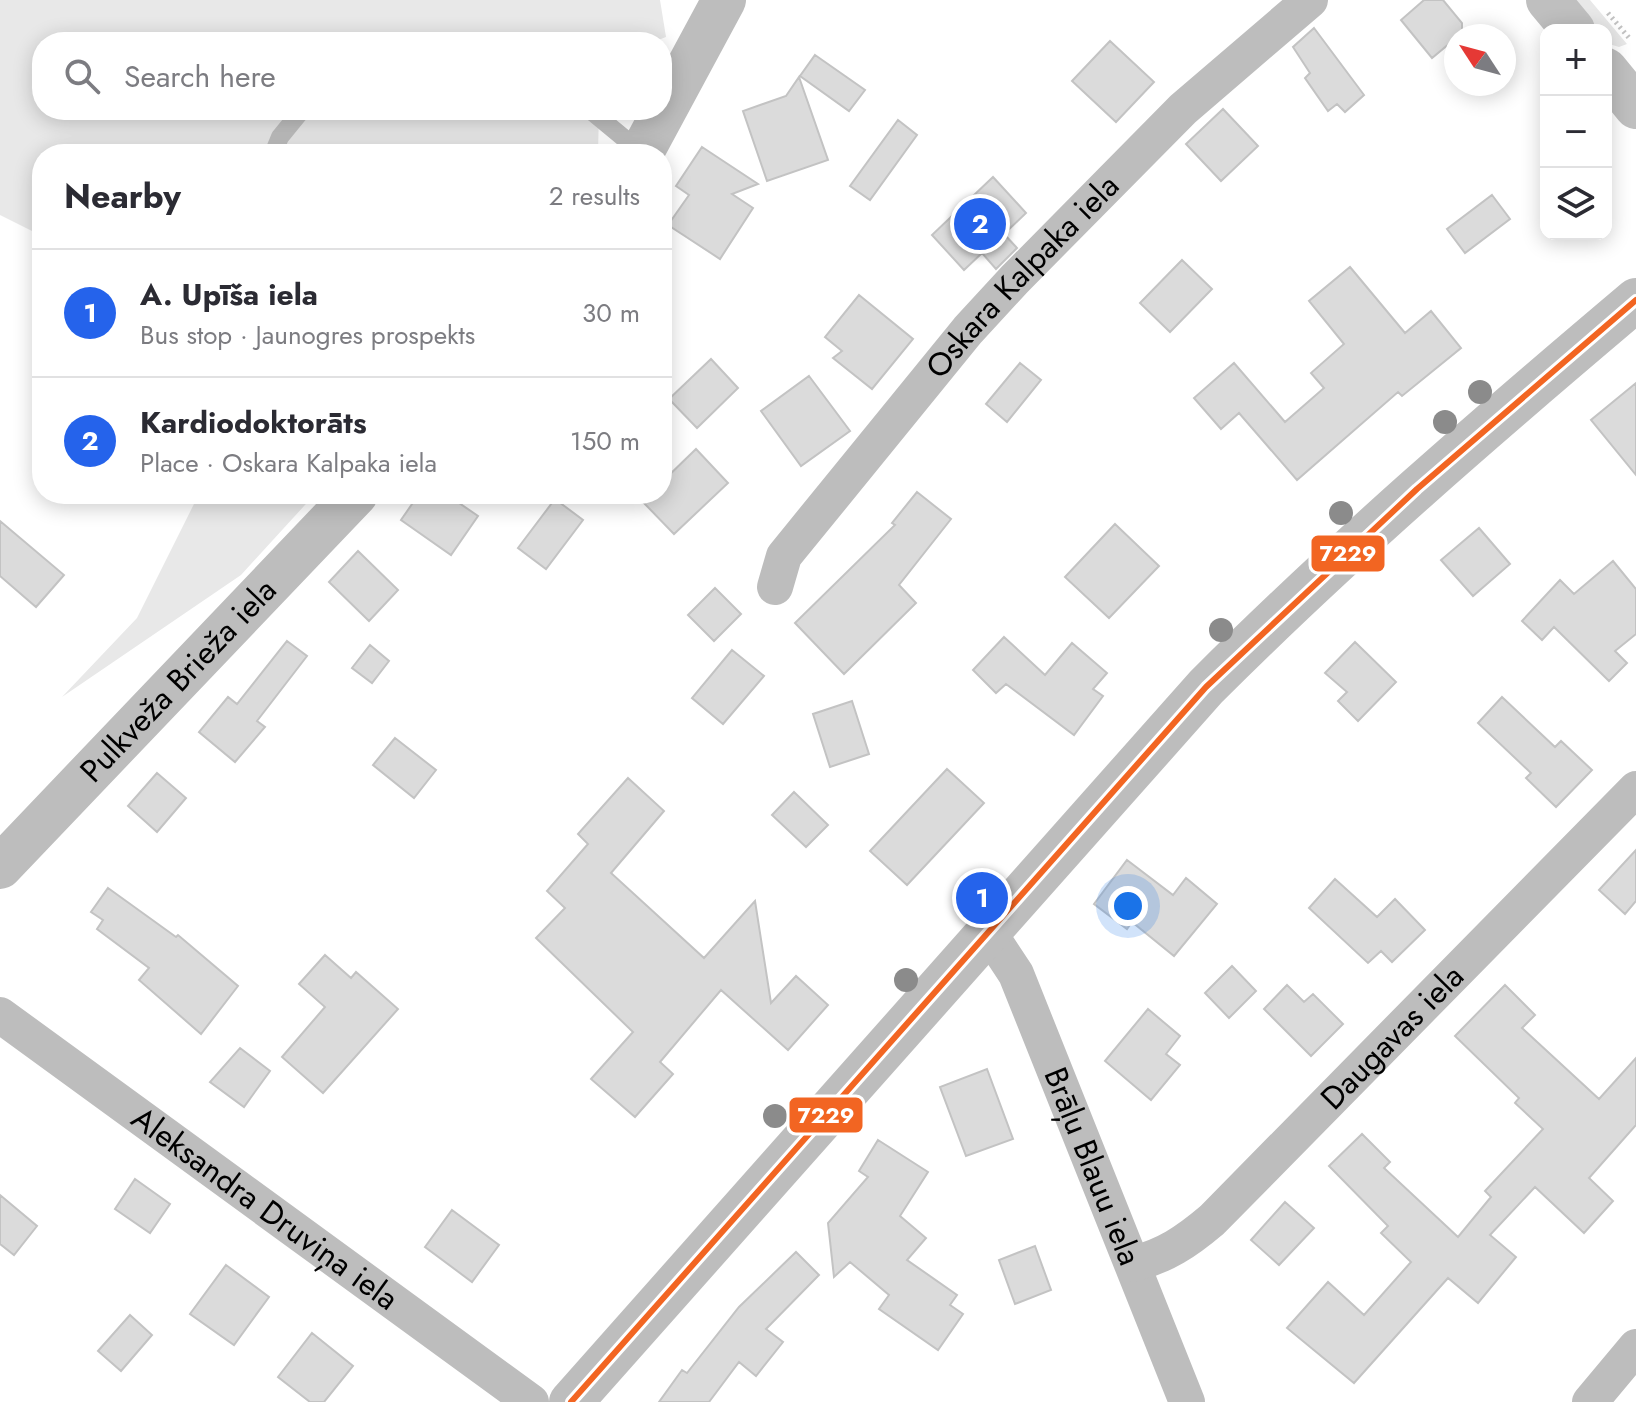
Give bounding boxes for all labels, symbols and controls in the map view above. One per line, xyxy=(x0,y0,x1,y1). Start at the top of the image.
north arrow xyxy=(1444,24,1516,96)
map controls xyxy=(1540,24,1612,240)
button: + xyxy=(1540,24,1612,96)
search box xyxy=(32,32,672,120)
icon: search xyxy=(60,54,104,98)
text: Search here xyxy=(124,55,276,98)
button: − xyxy=(1540,96,1612,168)
street label: Oskara Kalpaka iela xyxy=(915,164,1129,388)
button: layers xyxy=(1540,168,1612,240)
text: Nearby xyxy=(64,172,181,221)
text: 2 results xyxy=(549,177,640,215)
pin: 2 xyxy=(954,194,1006,254)
text: A. Upīša iela xyxy=(140,273,318,316)
text: 1 xyxy=(83,294,97,332)
text: 30 m xyxy=(582,294,640,332)
text: Bus stop · Jaunogres prospekts xyxy=(140,316,475,354)
text: Kardiodoktorāts xyxy=(140,401,367,444)
text: 2 xyxy=(81,422,99,460)
text: 150 m xyxy=(570,422,640,460)
text: Place · Oskara Kalpaka iela xyxy=(140,444,437,482)
line badge: 7229 xyxy=(1310,534,1386,573)
text: 7229 xyxy=(1320,537,1376,569)
street label: Pulkveža Brieža iela xyxy=(69,568,287,793)
pin: 1 xyxy=(956,868,1008,928)
your location xyxy=(1108,886,1148,926)
street label: Daugavas iela xyxy=(1310,954,1474,1120)
street label: Brāļu Blauu iela xyxy=(1033,1060,1153,1272)
street label: Aleksandra Druviņa iela xyxy=(122,1095,408,1321)
line badge: 7229 xyxy=(788,1096,864,1134)
text: 7229 xyxy=(798,1099,854,1131)

